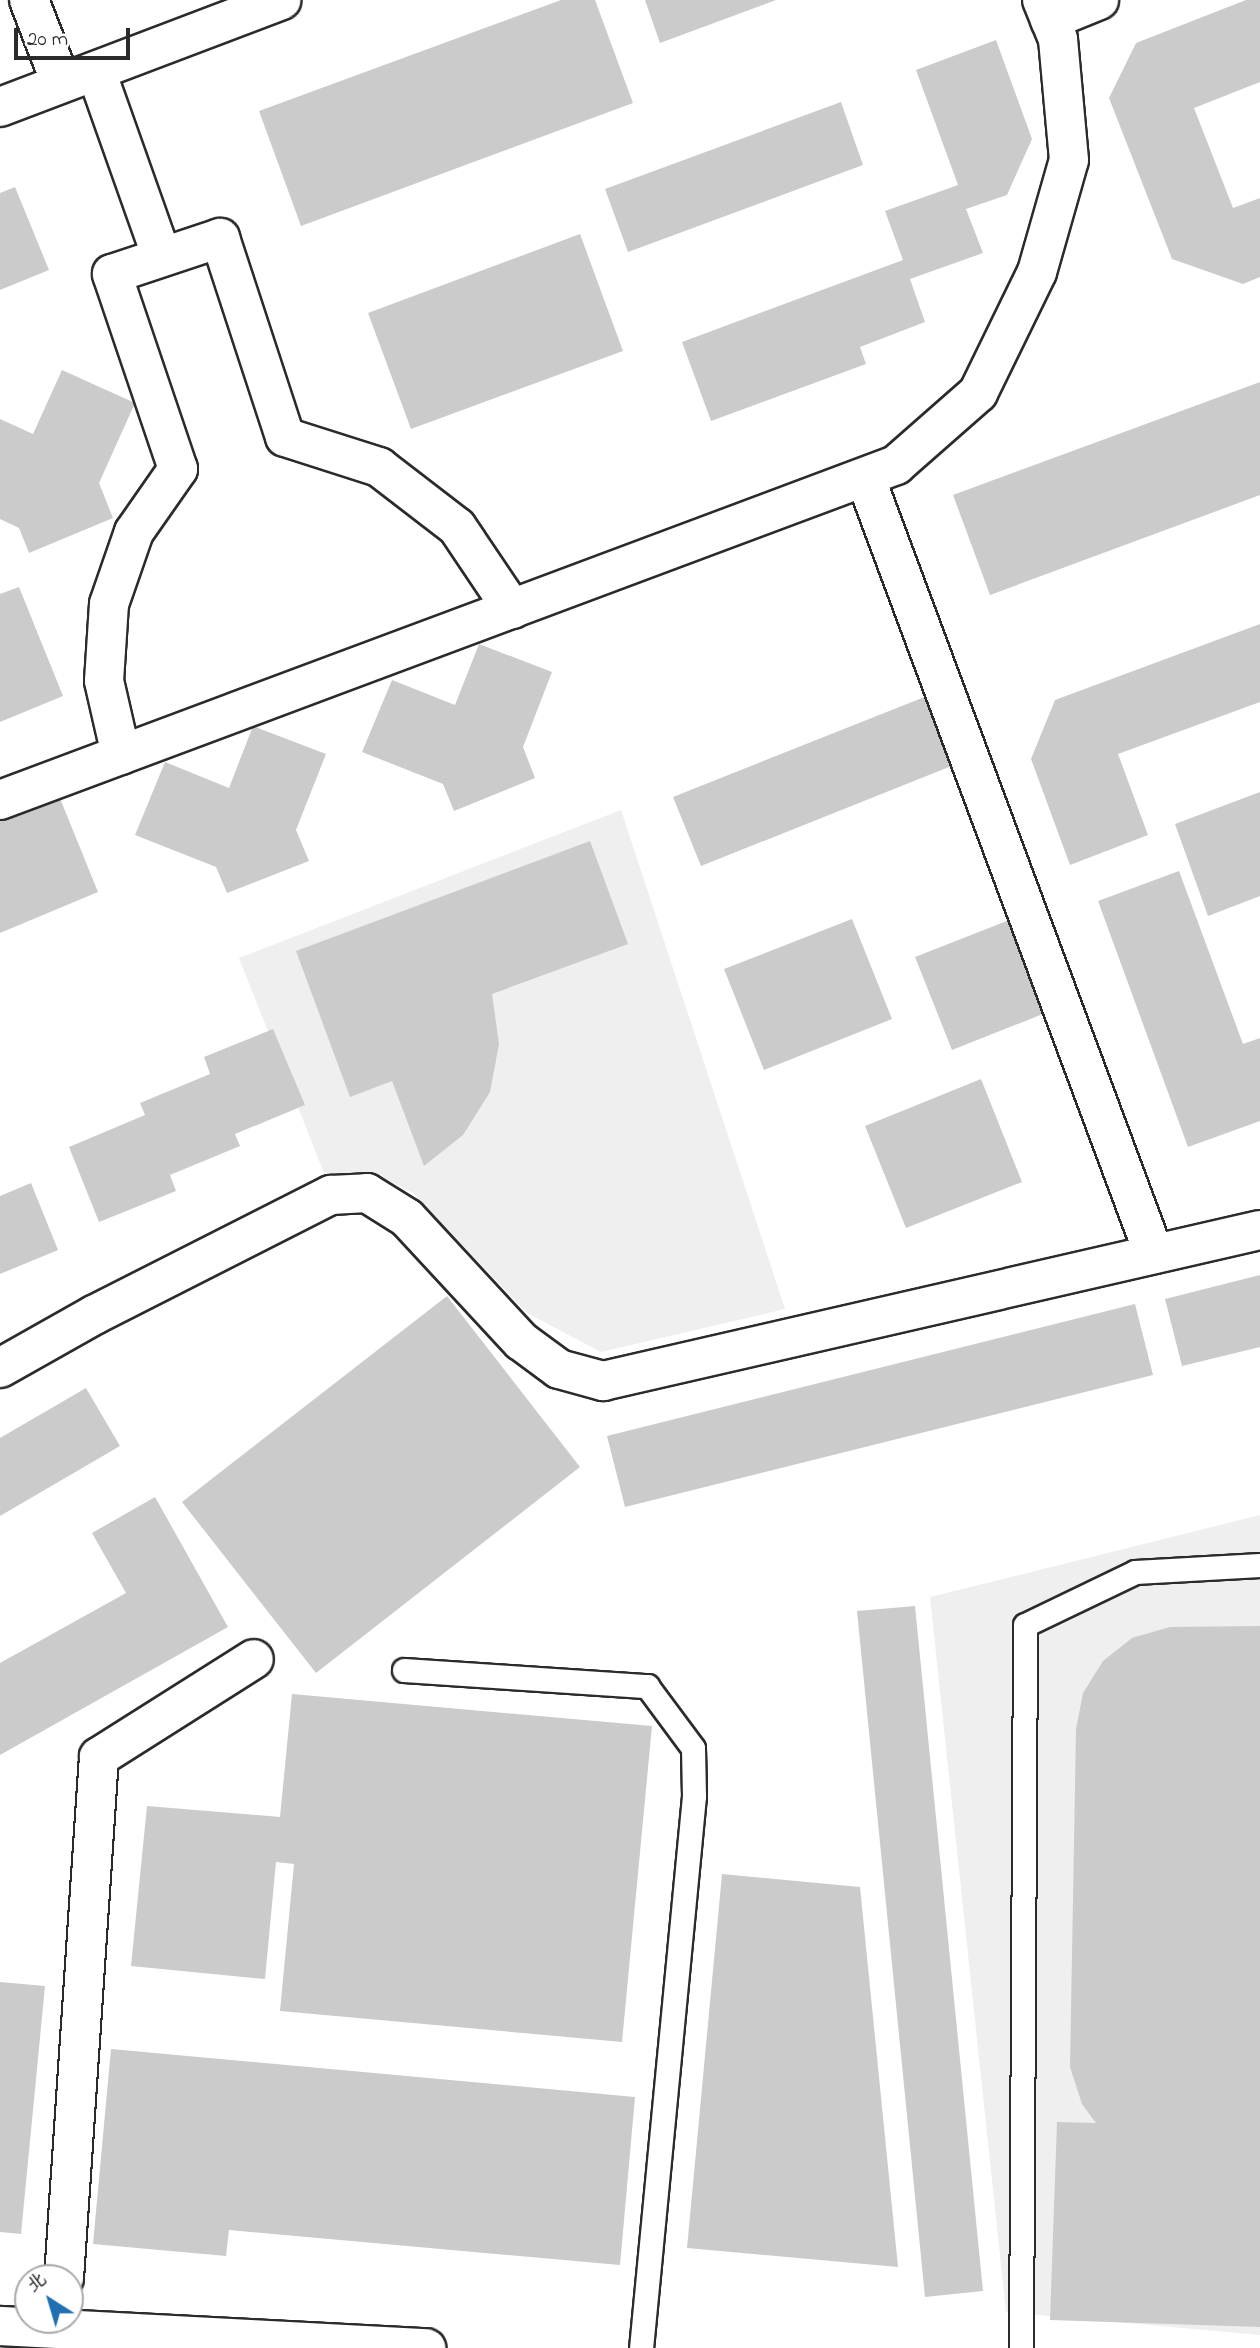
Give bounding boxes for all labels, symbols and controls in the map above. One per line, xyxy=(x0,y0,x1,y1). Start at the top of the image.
scale bar xyxy=(18,14,133,58)
text: 20 m xyxy=(27,25,68,55)
north arrow xyxy=(14,2264,84,2334)
text: 北 xyxy=(22,2267,53,2300)

